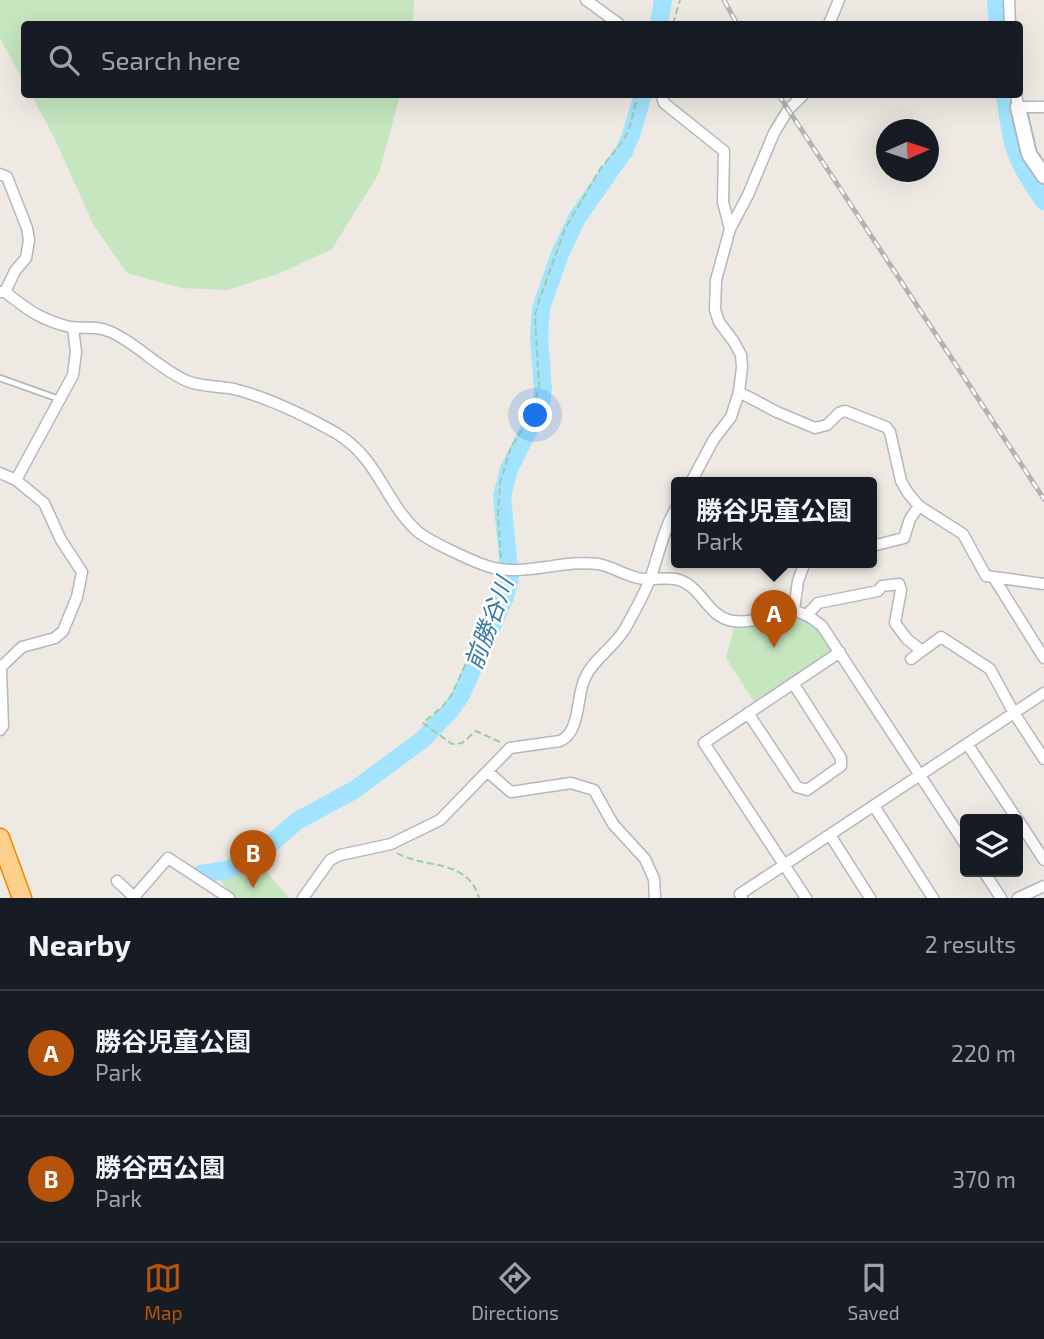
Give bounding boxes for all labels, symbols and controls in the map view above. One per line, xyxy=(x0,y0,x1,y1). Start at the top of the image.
search box xyxy=(21,21,1023,98)
icon: search xyxy=(45,41,83,79)
text: Search here xyxy=(101,44,241,75)
north arrow xyxy=(876,119,939,182)
your location xyxy=(518,398,552,432)
popup xyxy=(671,477,877,568)
text: 勝谷児童公園 xyxy=(696,494,852,525)
text: Park xyxy=(696,527,743,555)
water label: 前勝谷川 xyxy=(458,570,519,673)
pin: A xyxy=(751,590,797,648)
map controls xyxy=(960,814,1023,877)
button: layers xyxy=(960,814,1023,877)
pin: B xyxy=(230,830,276,888)
text: Nearby xyxy=(28,926,131,962)
text: 2 results xyxy=(925,930,1016,958)
text: 勝谷児童公園 xyxy=(95,1025,251,1056)
text: A xyxy=(43,1039,59,1067)
text: 220 m xyxy=(951,1039,1016,1067)
text: Park xyxy=(95,1058,142,1086)
text: 勝谷西公園 xyxy=(95,1151,225,1182)
text: B xyxy=(44,1165,58,1193)
text: 370 m xyxy=(952,1165,1016,1193)
text: Park xyxy=(95,1184,142,1212)
tab: Map xyxy=(144,1259,182,1324)
tab: Directions xyxy=(471,1259,559,1324)
tab: Saved xyxy=(847,1259,900,1324)

